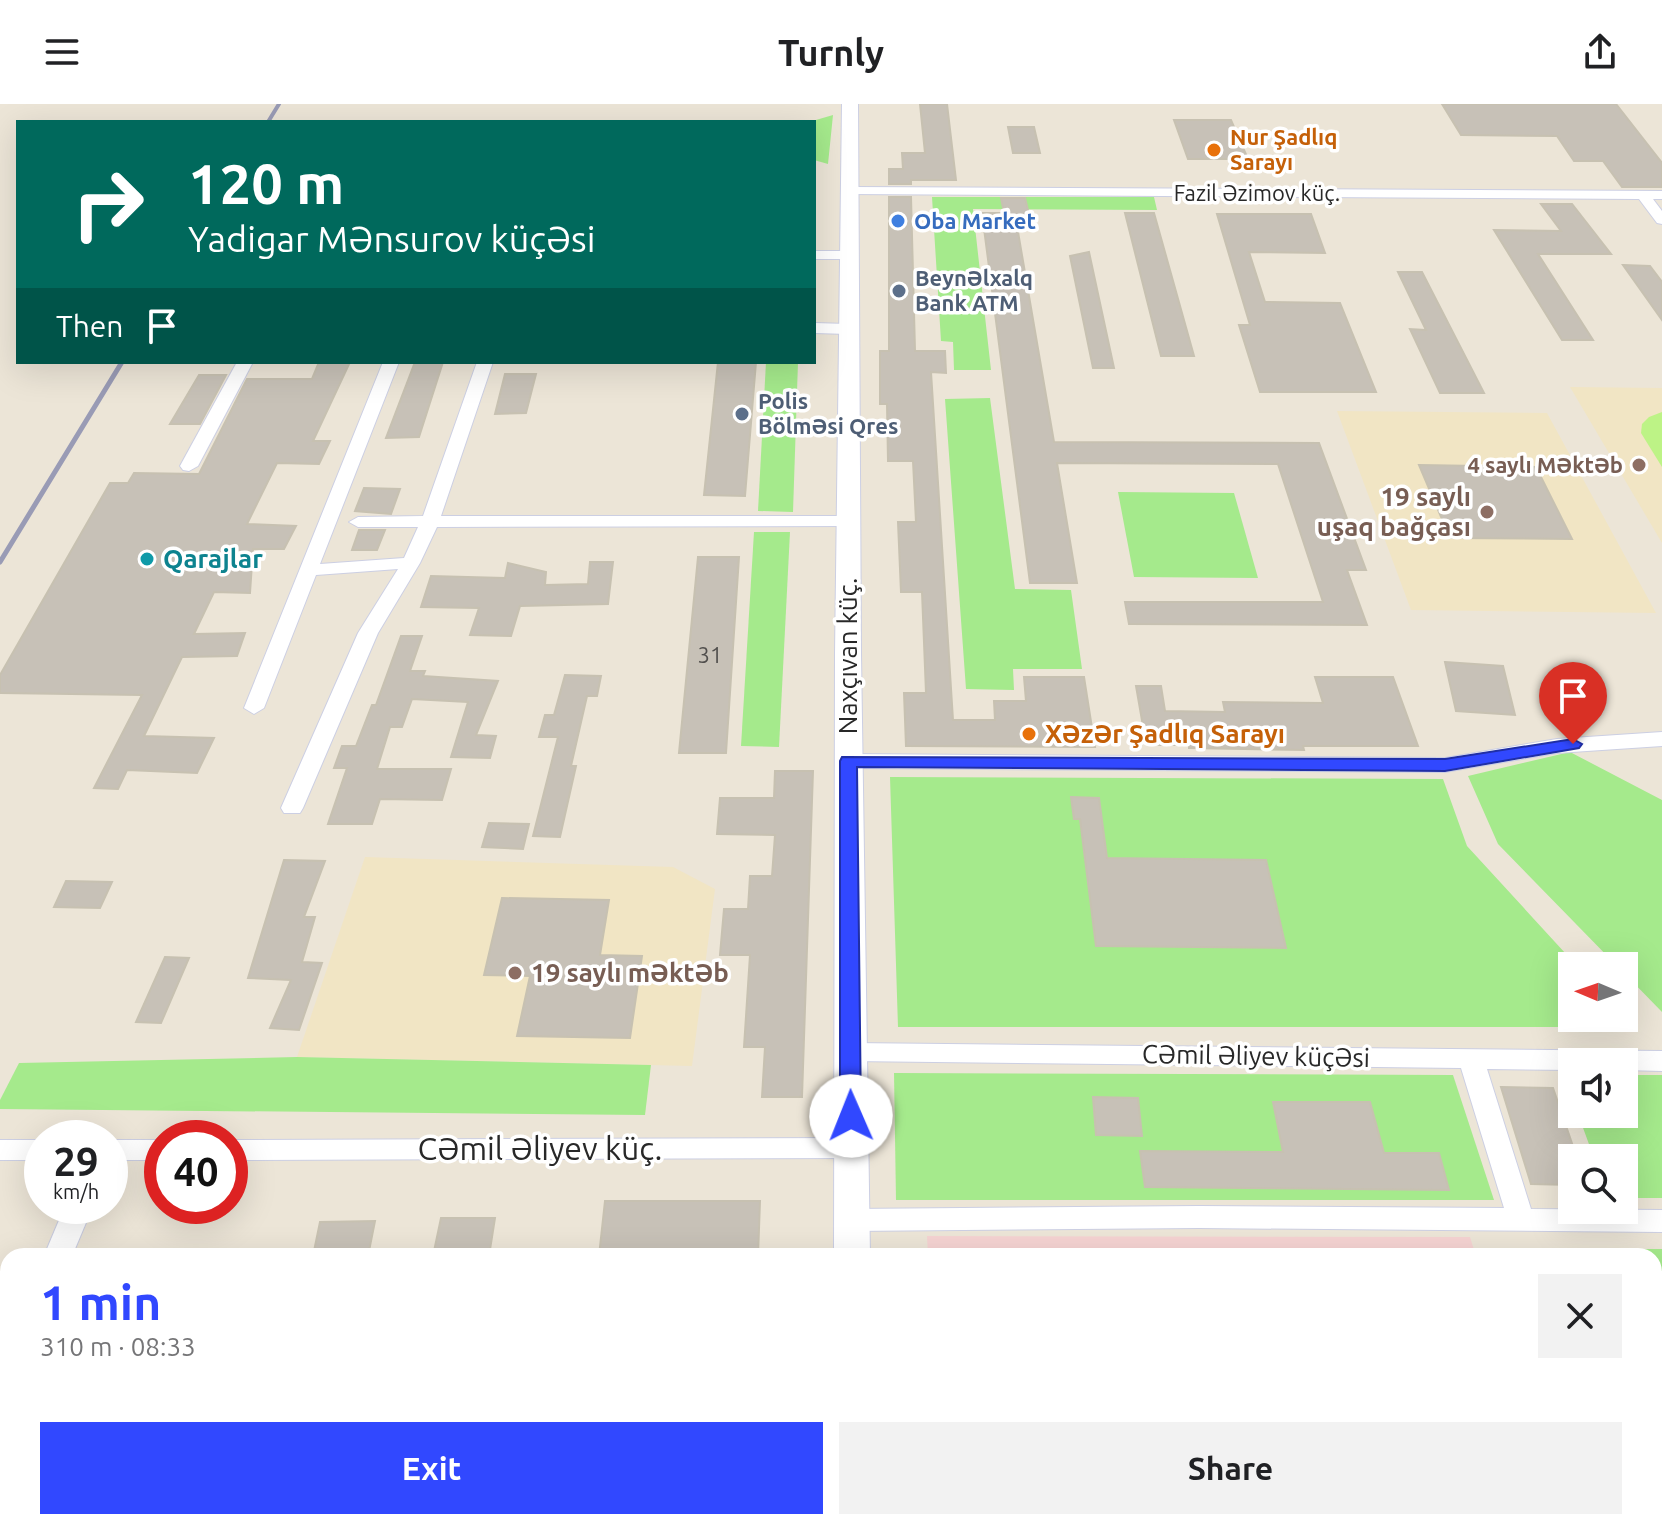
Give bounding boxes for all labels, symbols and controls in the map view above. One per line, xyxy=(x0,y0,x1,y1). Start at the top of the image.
icon: menu xyxy=(40,30,84,74)
icon: share xyxy=(1578,30,1622,74)
text: Turnly xyxy=(778,32,884,73)
place label: Nur Şadlıq Sarayı xyxy=(1230,124,1337,174)
marker: Nur Şadlıq Sarayı xyxy=(1205,141,1223,159)
icon: right xyxy=(56,152,160,256)
text: 120 m xyxy=(188,152,344,215)
street label: Fazil Əzimov küç. xyxy=(1174,180,1340,205)
place label: Oba Market xyxy=(914,208,1036,233)
marker: Oba Market xyxy=(889,212,907,230)
text: Yadigar Mənsurov küçəsi xyxy=(188,218,595,259)
place label: Beynəlxalq Bank ATM xyxy=(915,265,1033,315)
marker: Beynəlxalq Bank ATM xyxy=(890,282,908,300)
icon: arrive xyxy=(140,304,184,348)
text: Then xyxy=(56,309,124,343)
place label: Polis Bölməsi Qres xyxy=(758,388,898,438)
marker: Polis Bölməsi Qres xyxy=(733,405,751,423)
place label: 4 saylı Məktəb xyxy=(1467,452,1623,477)
marker: 4 saylı Məktəb xyxy=(1630,456,1648,474)
place label: 19 saylı uşaq bağçası xyxy=(1317,482,1471,542)
marker: 19 saylı uşaq bağçası xyxy=(1478,503,1496,521)
place label: Qarajlar xyxy=(163,544,263,573)
marker: Qarajlar xyxy=(138,550,156,568)
street label: Naxçıvan küç. xyxy=(833,578,862,734)
house number: 31 xyxy=(698,642,722,667)
pin xyxy=(1539,662,1607,744)
icon: arrive xyxy=(1551,674,1595,718)
place label: Xəzər Şadlıq Sarayı xyxy=(1045,719,1285,749)
marker: Xəzər Şadlıq Sarayı xyxy=(1020,725,1038,743)
north arrow xyxy=(1558,952,1638,1032)
map controls xyxy=(1558,952,1638,1224)
place label: 19 saylı məktəb xyxy=(531,958,729,987)
marker: 19 saylı məktəb xyxy=(506,964,524,982)
street label: Cəmil Əliyev küçəsi xyxy=(1142,1039,1370,1072)
button: sound xyxy=(1558,1048,1638,1128)
position arrow xyxy=(809,1074,893,1158)
speed limit sign: 40 xyxy=(144,1120,248,1224)
street label: Cəmil Əliyev küç. xyxy=(418,1130,662,1166)
text: 29 xyxy=(53,1139,99,1184)
button: search xyxy=(1558,1144,1638,1224)
text: km/h xyxy=(53,1180,99,1203)
button: close xyxy=(1538,1274,1622,1358)
text: 1 min xyxy=(40,1275,161,1329)
text: 310 m · 08:33 xyxy=(40,1332,196,1361)
button: Exit xyxy=(40,1422,823,1514)
button: Share xyxy=(839,1422,1622,1514)

